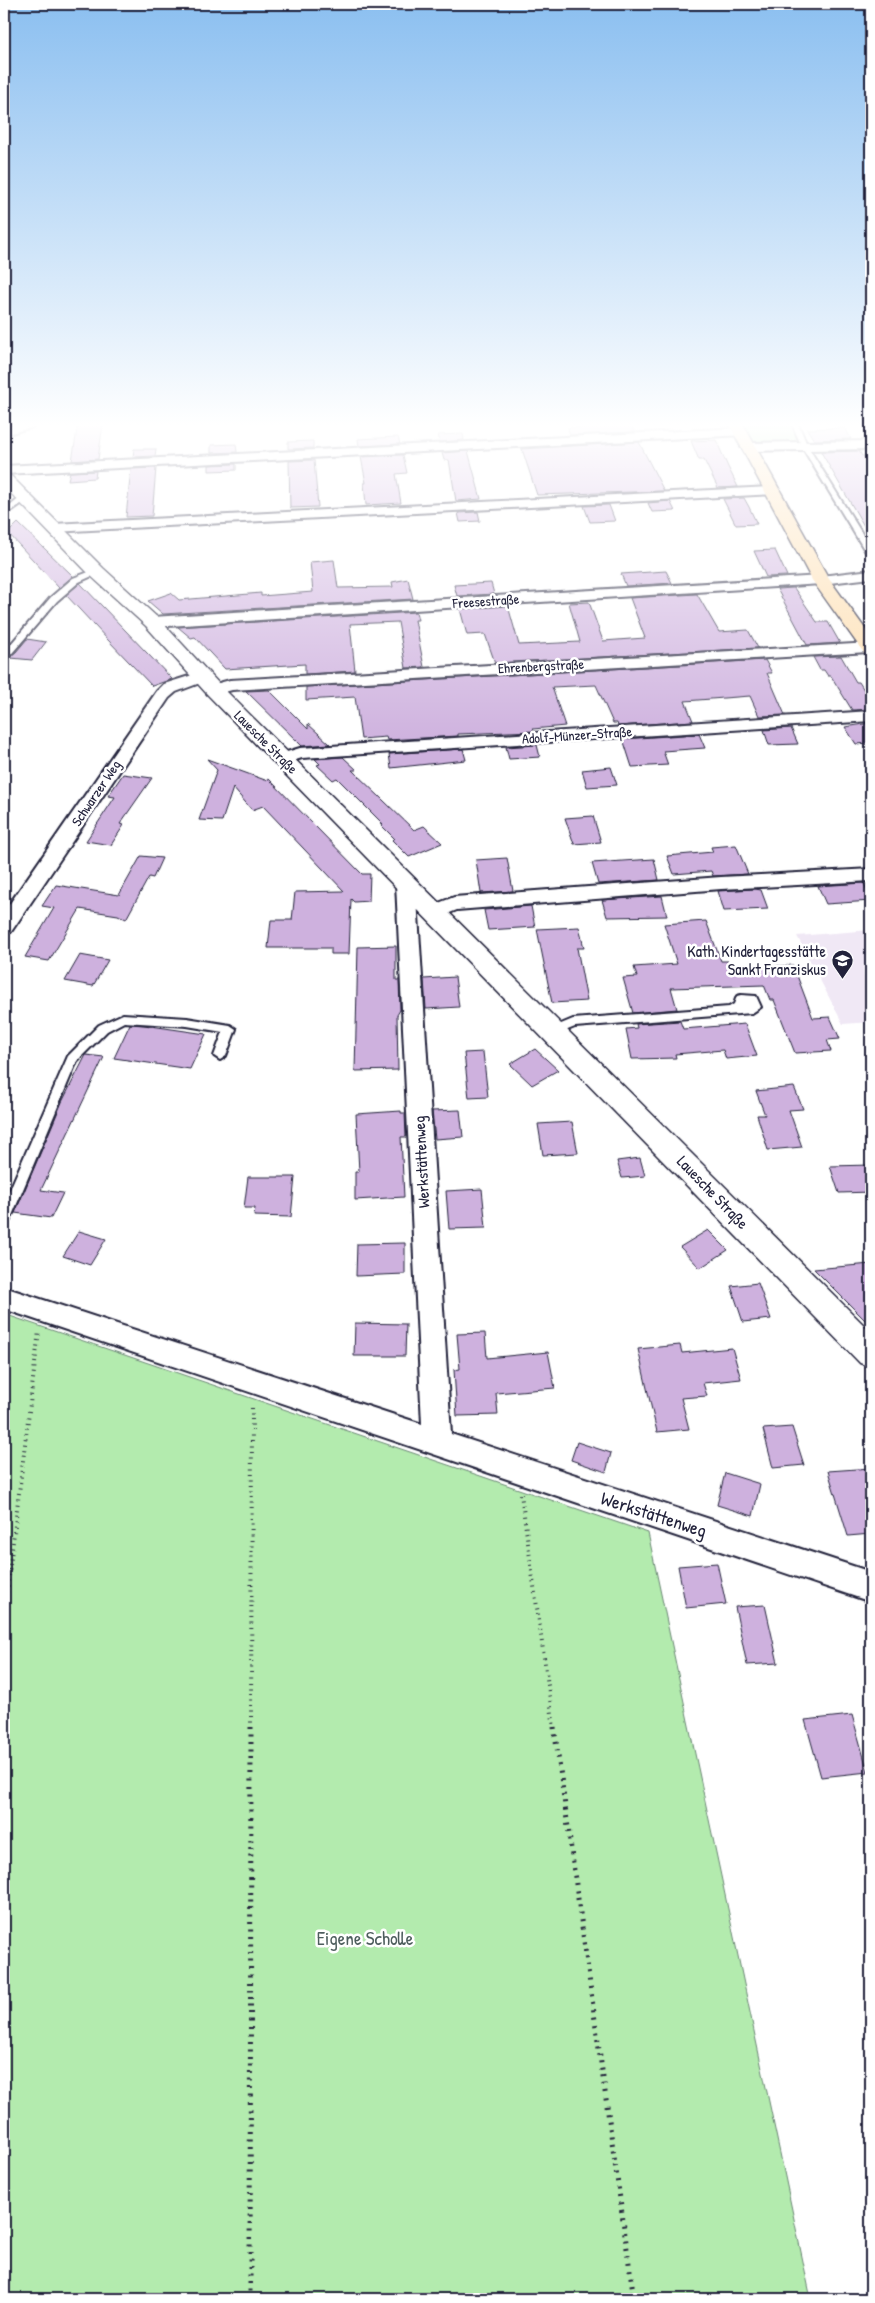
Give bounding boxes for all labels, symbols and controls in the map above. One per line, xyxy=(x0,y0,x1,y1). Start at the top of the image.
street label: Freesestraße xyxy=(451,589,520,613)
street label: Ehrenbergstraße xyxy=(497,654,585,678)
street label: Lauesche Straße xyxy=(230,706,303,779)
street label: Adolf-Münzer-Straße xyxy=(521,721,633,749)
street label: Schwarzer Weg xyxy=(67,756,125,830)
place label: Kath. Kindertagesstätte Sankt Franziskus xyxy=(687,940,827,980)
school or university icon: Kath. Kindertagesstätte Sankt Franziskus xyxy=(830,948,854,979)
street label: Werkstättenweg xyxy=(408,1115,434,1209)
street label: Lauesche Straße xyxy=(672,1150,754,1234)
street label: Werkstättenweg xyxy=(598,1485,710,1543)
park label: Eigene Scholle xyxy=(317,1925,414,1951)

